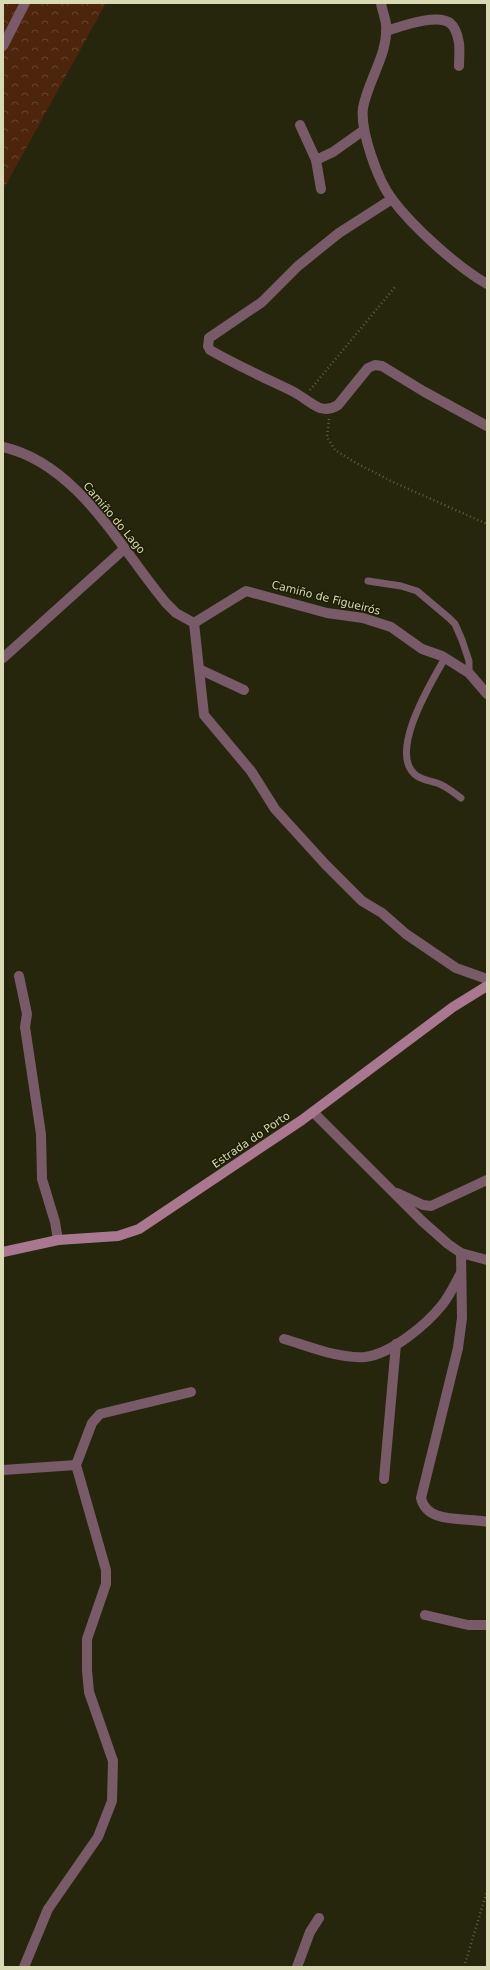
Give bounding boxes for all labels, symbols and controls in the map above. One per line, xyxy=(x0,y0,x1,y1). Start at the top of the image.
street label: Camiño do Lago xyxy=(80,480,148,557)
street label: Camiño de Figueirós xyxy=(270,578,382,618)
street label: Estrada do Porto xyxy=(210,1109,293,1171)

